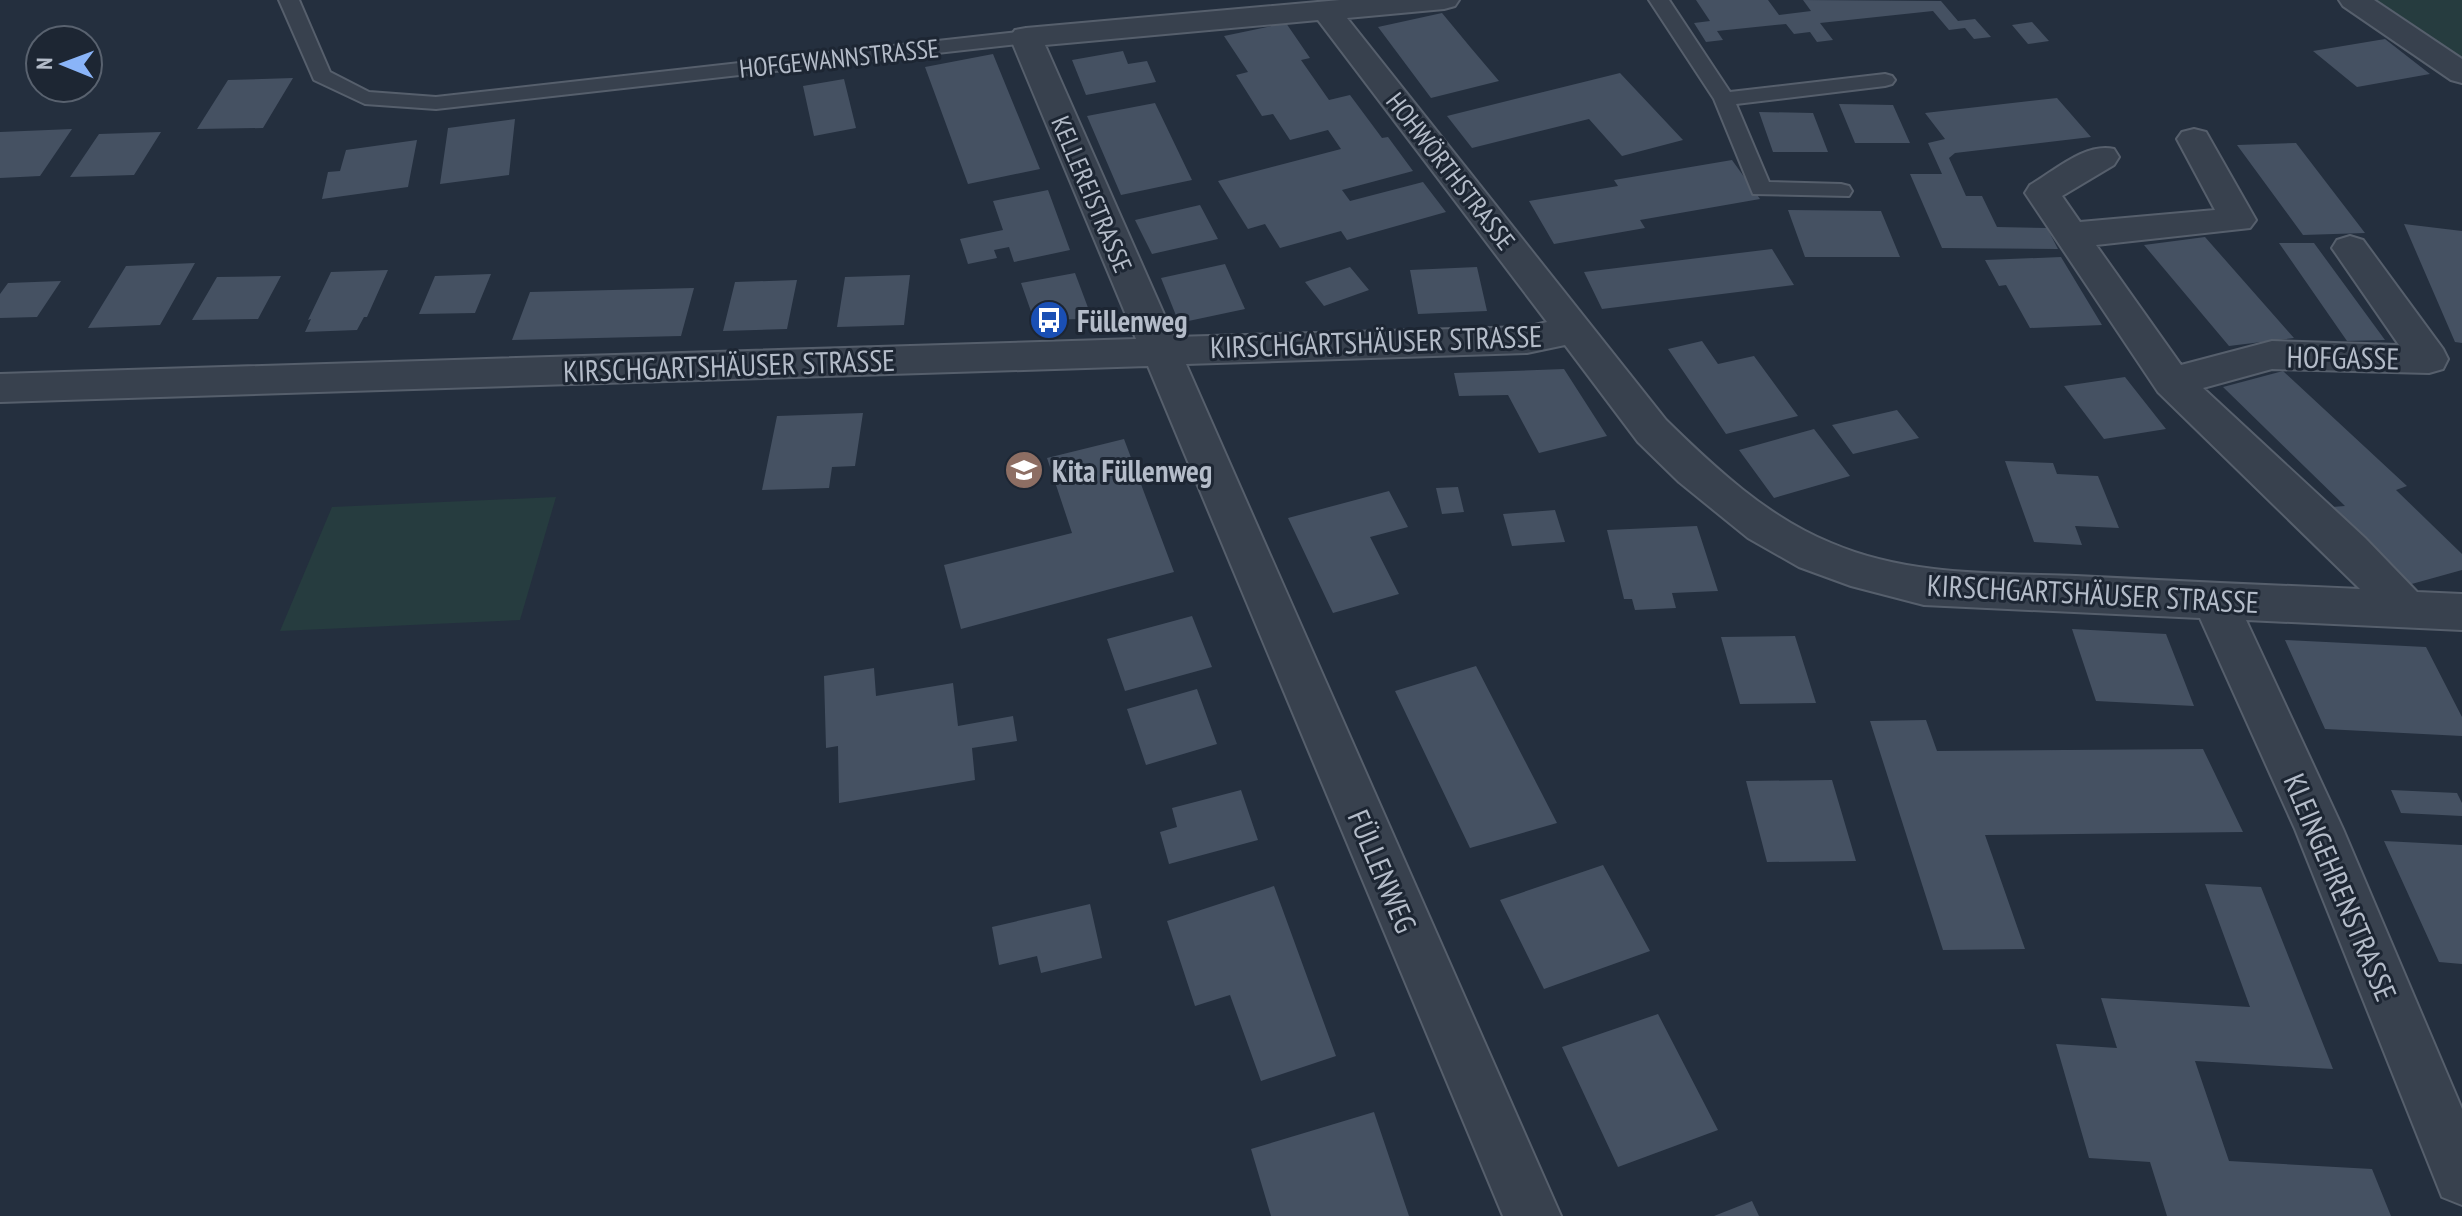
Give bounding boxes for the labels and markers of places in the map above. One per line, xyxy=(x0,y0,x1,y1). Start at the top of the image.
bus stop icon: Füllenweg xyxy=(1028,299,1070,341)
place label: Füllenweg xyxy=(1077,301,1188,340)
school or university icon: Kita Füllenweg xyxy=(1003,449,1045,491)
place label: Kita Füllenweg xyxy=(1052,451,1212,490)

